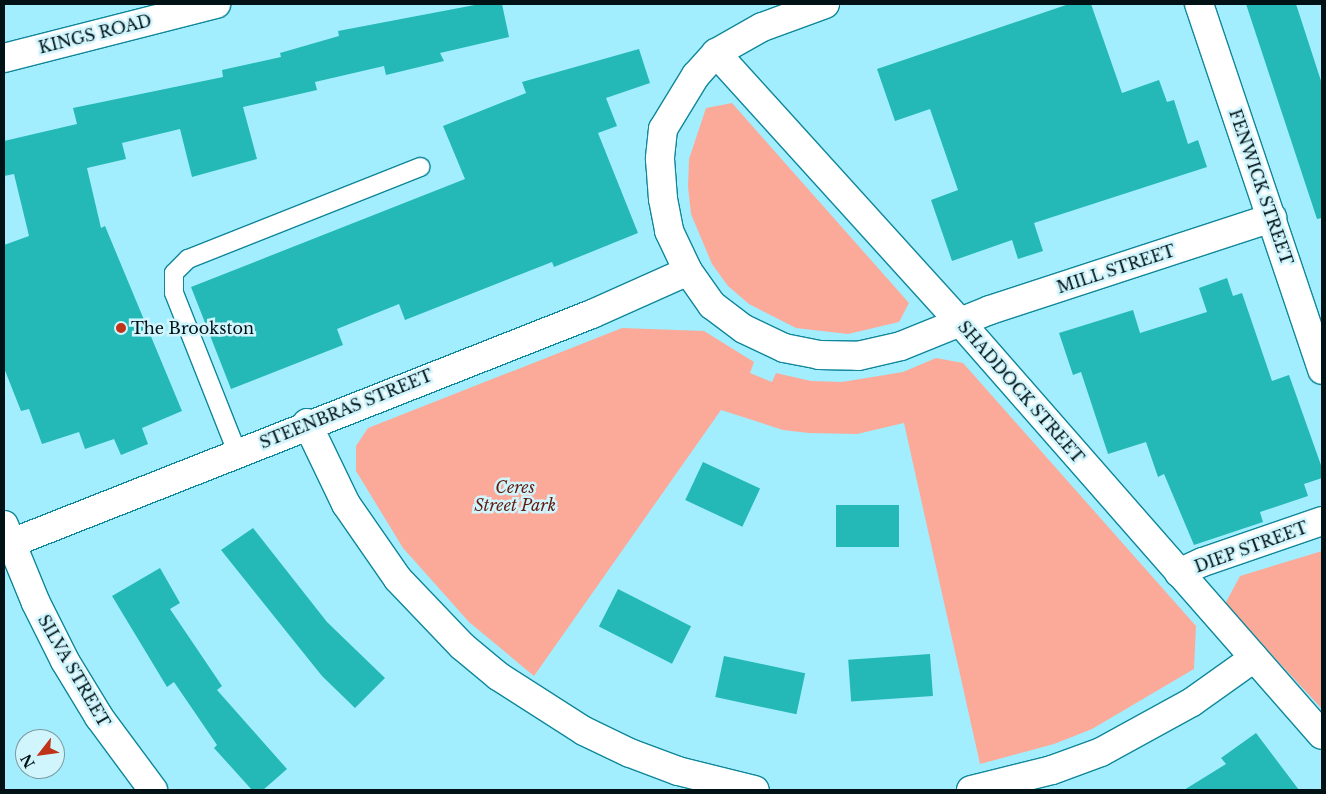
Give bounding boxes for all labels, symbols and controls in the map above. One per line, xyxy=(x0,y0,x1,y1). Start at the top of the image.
street label: KINGS ROAD xyxy=(37,11,153,57)
street label: FENWICK STREET xyxy=(1225,106,1297,268)
street label: MILL STREET xyxy=(1054,241,1178,297)
street label: SHADDOCK STREET xyxy=(954,317,1088,467)
place label: The Brookston xyxy=(131,318,254,338)
marker: The Brookston xyxy=(115,322,127,334)
street label: STEENBRAS STREET xyxy=(257,366,435,452)
park label: Ceres Street Park xyxy=(474,477,556,515)
street label: DIEP STREET xyxy=(1192,518,1310,576)
street label: SILVA STREET xyxy=(34,611,114,731)
north arrow xyxy=(15,729,65,779)
text: N xyxy=(17,751,39,771)

